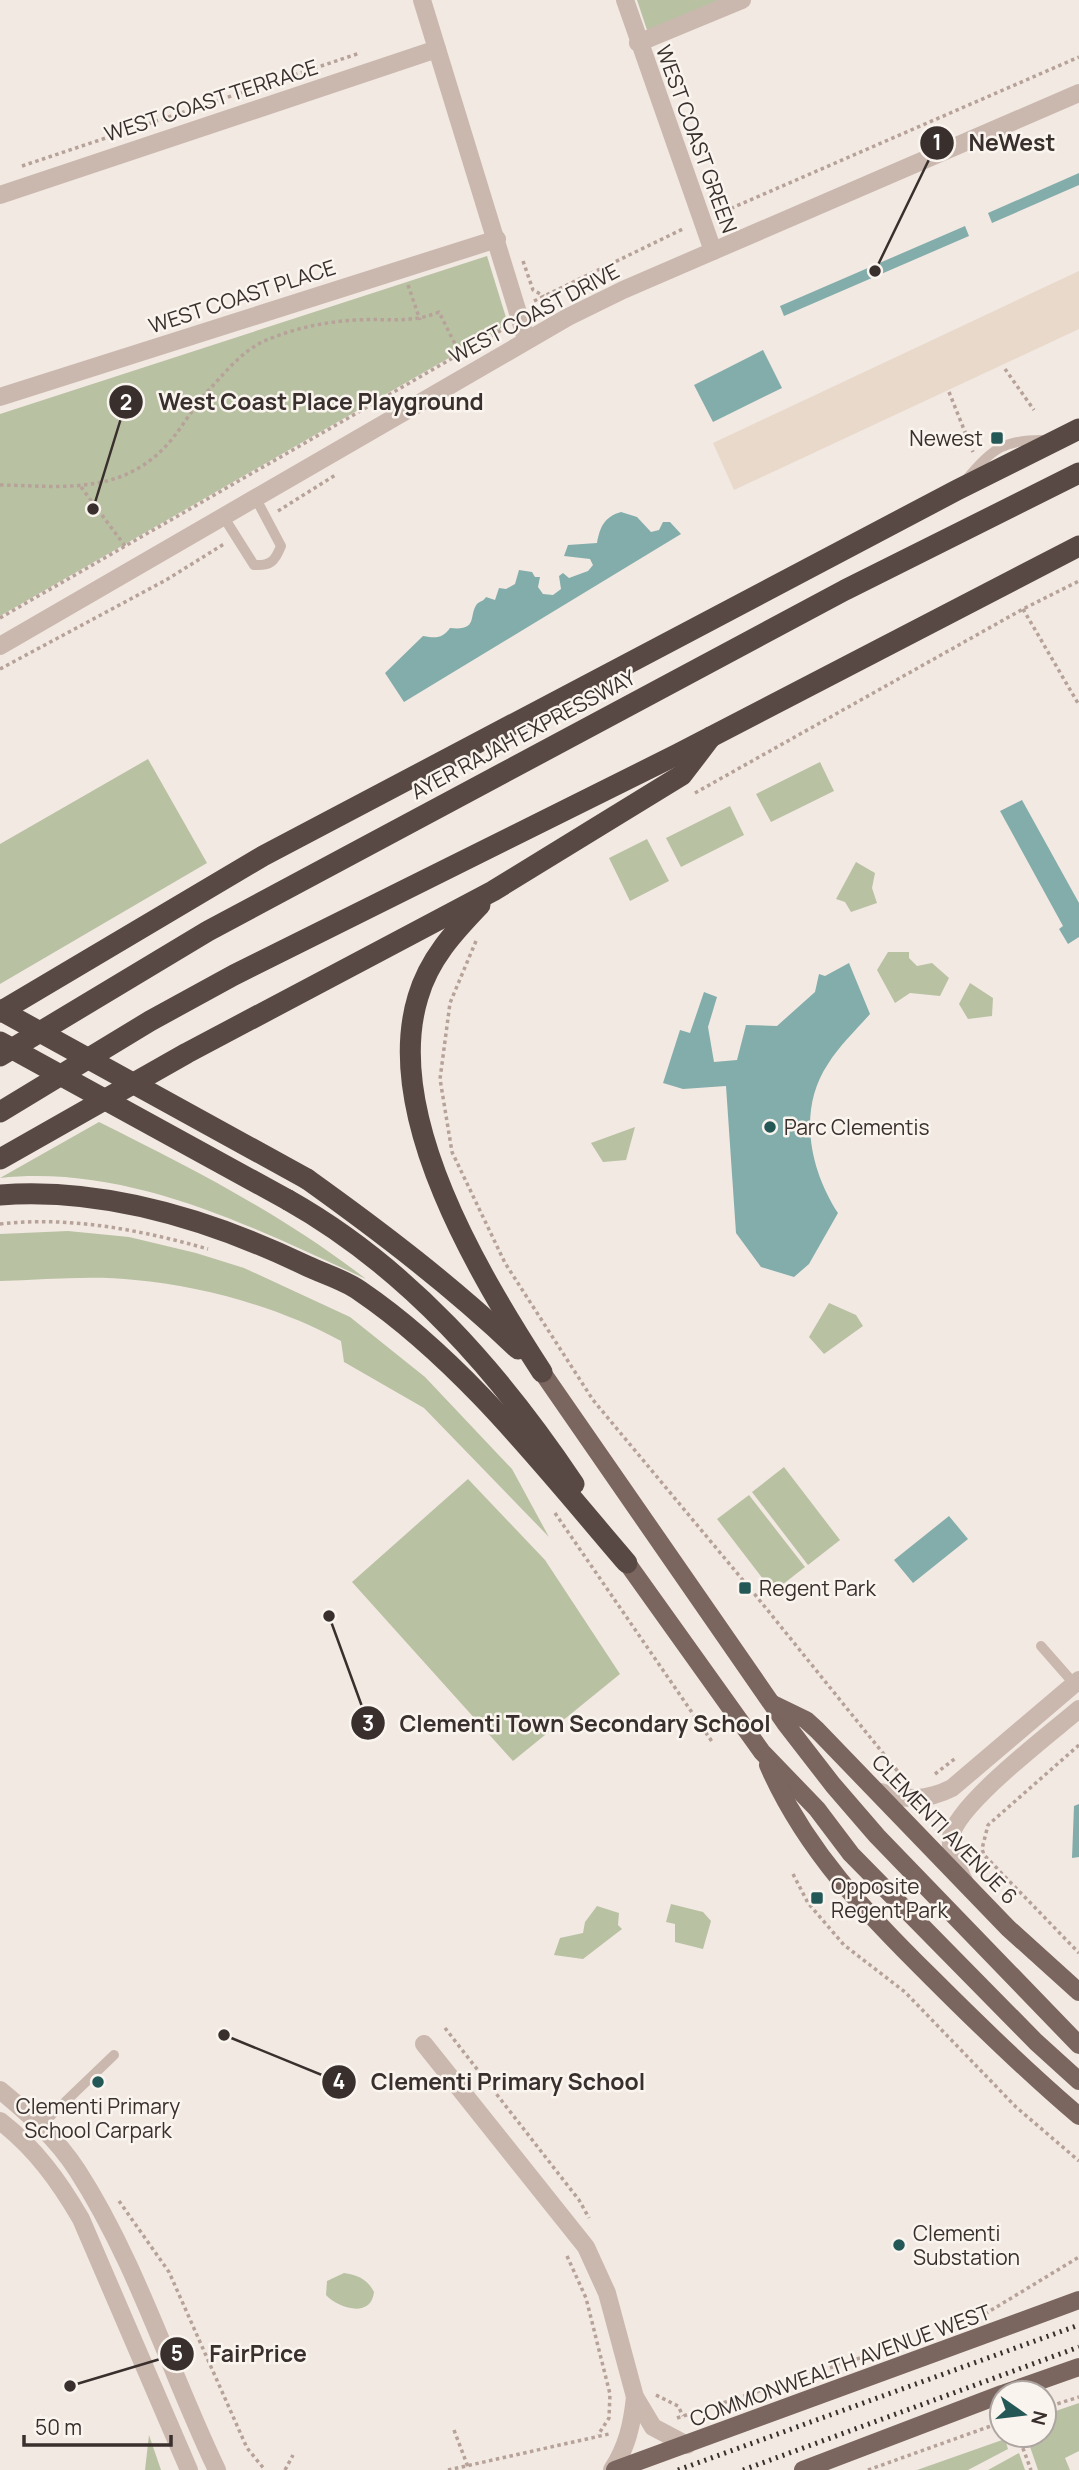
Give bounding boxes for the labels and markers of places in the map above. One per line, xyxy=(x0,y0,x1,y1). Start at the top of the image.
callout: NeWest xyxy=(920,121,1070,165)
callout: West Coast Place Playground xyxy=(109,380,497,424)
place label: Newest xyxy=(909,424,983,452)
marker: Newest xyxy=(989,430,1005,446)
place label: Parc Clementis xyxy=(784,1113,929,1141)
marker: Parc Clementis xyxy=(762,1119,778,1135)
place label: Regent Park xyxy=(759,1574,876,1602)
marker: Regent Park xyxy=(737,1580,753,1596)
callout: Clementi Town Secondary School xyxy=(350,1701,785,1745)
place label: Opposite Regent Park xyxy=(831,1872,948,1924)
marker: Opposite Regent Park xyxy=(809,1890,825,1906)
callout: Clementi Primary School xyxy=(322,2060,659,2104)
marker: Clementi Primary School Carpark xyxy=(90,2074,106,2090)
place label: Clementi Primary School Carpark xyxy=(16,2092,180,2144)
place label: Clementi Substation xyxy=(913,2219,1020,2271)
marker: Clementi Substation xyxy=(891,2237,907,2253)
callout: FairPrice xyxy=(160,2332,320,2376)

